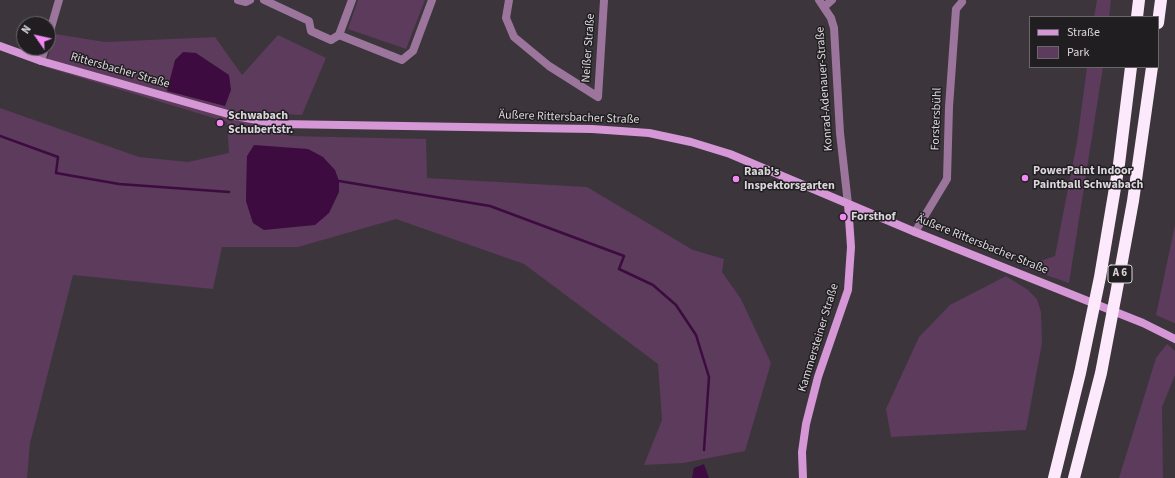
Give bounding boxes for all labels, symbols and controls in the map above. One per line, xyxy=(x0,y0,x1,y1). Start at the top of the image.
street label: Neißer Straße xyxy=(579,13,599,83)
north arrow xyxy=(16,16,56,56)
legend xyxy=(1029,16,1159,68)
text: N xyxy=(18,22,35,37)
text: Straße xyxy=(1067,24,1100,41)
street label: Konrad-Adenauer-Straße xyxy=(813,26,837,152)
text: Park xyxy=(1067,44,1089,61)
street label: Rittersbacher Straße xyxy=(69,50,171,92)
street label: Forstersbühl xyxy=(929,87,945,151)
street label: Äußere Rittersbacher Straße xyxy=(498,108,640,128)
place label: Schwabach Schubertstr. xyxy=(228,109,293,137)
marker: Schwabach Schubertstr. xyxy=(215,118,225,128)
place label: PowerPaint Indoor Paintball Schwabach xyxy=(1033,164,1143,192)
place label: Raab's Inspektorsgarten xyxy=(744,165,835,193)
marker: PowerPaint Indoor Paintball Schwabach xyxy=(1020,173,1030,183)
marker: Raab's Inspektorsgarten xyxy=(731,174,741,184)
place label: Forsthof xyxy=(851,210,896,224)
marker: Forsthof xyxy=(838,212,848,222)
street label: Äußere Rittersbacher Straße xyxy=(914,212,1050,278)
road number: A 6 xyxy=(1108,265,1132,283)
street label: Kammersteiner Straße xyxy=(796,282,842,394)

